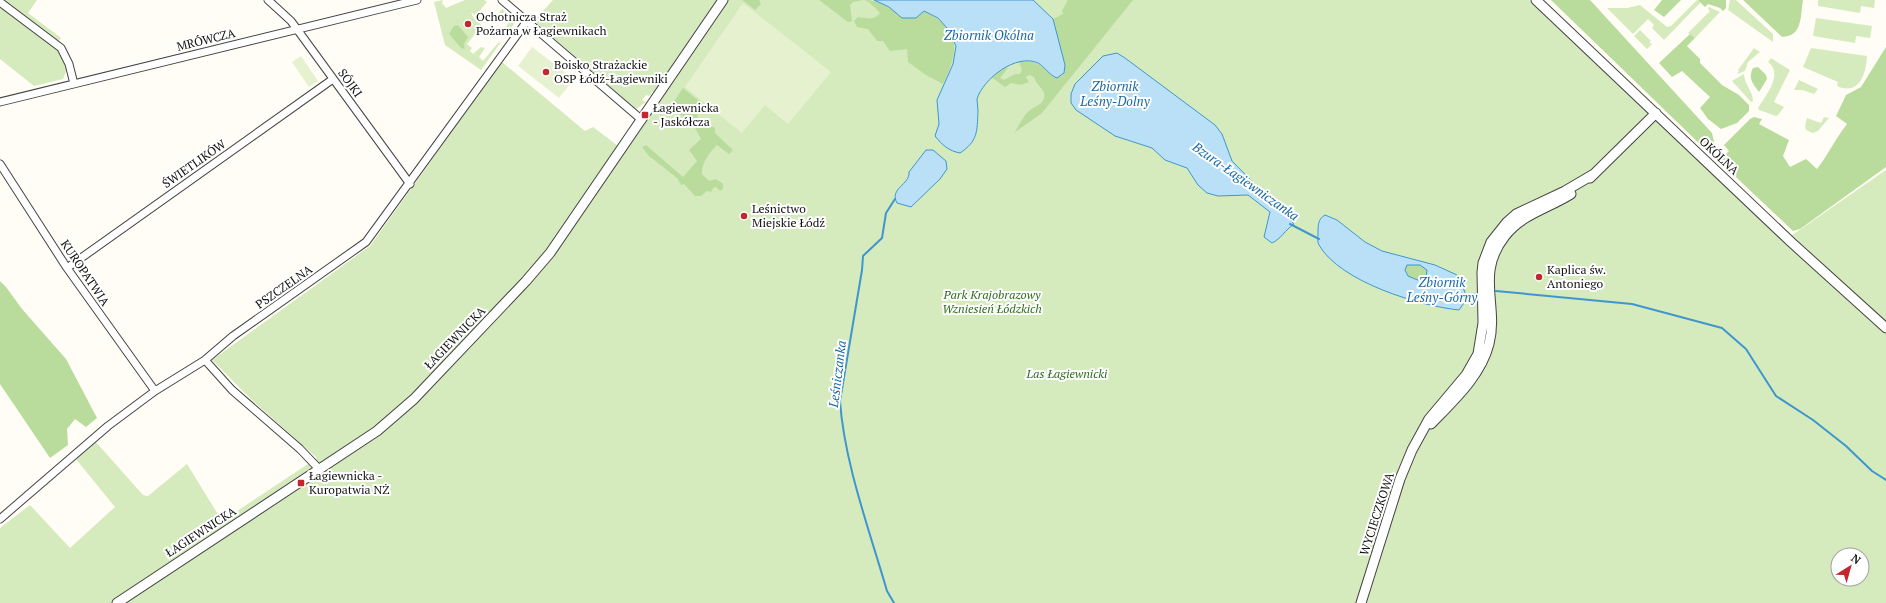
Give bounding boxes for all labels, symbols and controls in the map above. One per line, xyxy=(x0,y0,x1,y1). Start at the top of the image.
place label: Ochotnicza Straż Pożarna w Łagiewnikach xyxy=(476,9,607,38)
marker: Ochotnicza Straż Pożarna w Łagiewnikach xyxy=(463,19,473,29)
street label: MRÓWCZA xyxy=(175,25,237,54)
water label: Zbiornik Okólna xyxy=(944,26,1034,44)
place label: Boisko Strażackie OSP Łódź-Łagiewniki xyxy=(554,57,668,86)
street label: SÓJKI xyxy=(335,66,366,100)
marker: Boisko Strażackie OSP Łódź-Łagiewniki xyxy=(541,67,551,77)
water label: Zbiornik Leśny-Dolny xyxy=(1079,77,1151,110)
place label: Łagiewnicka - Jaskółcza xyxy=(653,100,719,129)
marker: Łagiewnicka - Jaskółcza xyxy=(640,110,650,120)
street label: OKÓLNA xyxy=(1696,134,1743,178)
street label: ŚWIETLIKÓW xyxy=(159,136,229,191)
water label: Bzura-Łagiewniczanka xyxy=(1188,137,1303,225)
place label: Leśnictwo Miejskie Łódź xyxy=(752,201,825,230)
marker: Leśnictwo Miejskie Łódź xyxy=(739,211,749,221)
street label: KUROPATWIA xyxy=(58,237,113,309)
street label: PSZCZELNA xyxy=(252,261,316,312)
place label: Kaplica św. Antoniego xyxy=(1547,262,1606,291)
marker: Kaplica św. Antoniego xyxy=(1534,272,1544,282)
water label: Zbiornik Leśny-Górny xyxy=(1406,273,1478,306)
park label: Park Krajobrazowy Wzniesień Łódzkich xyxy=(942,287,1042,316)
street label: ŁAGIEWNICKA xyxy=(421,303,489,372)
water label: Leśniczanka xyxy=(824,339,850,410)
park label: Las Łagiewnicki xyxy=(1026,366,1108,381)
place label: Łagiewnicka - Kuropatwia NŻ xyxy=(309,468,390,497)
street label: WYCIECZKOWA xyxy=(1356,470,1397,557)
marker: Łagiewnicka - Kuropatwia NŻ xyxy=(296,478,306,488)
street label: ŁAGIEWNICKA xyxy=(163,503,240,560)
north arrow xyxy=(1830,547,1870,587)
text: N xyxy=(1848,551,1864,568)

